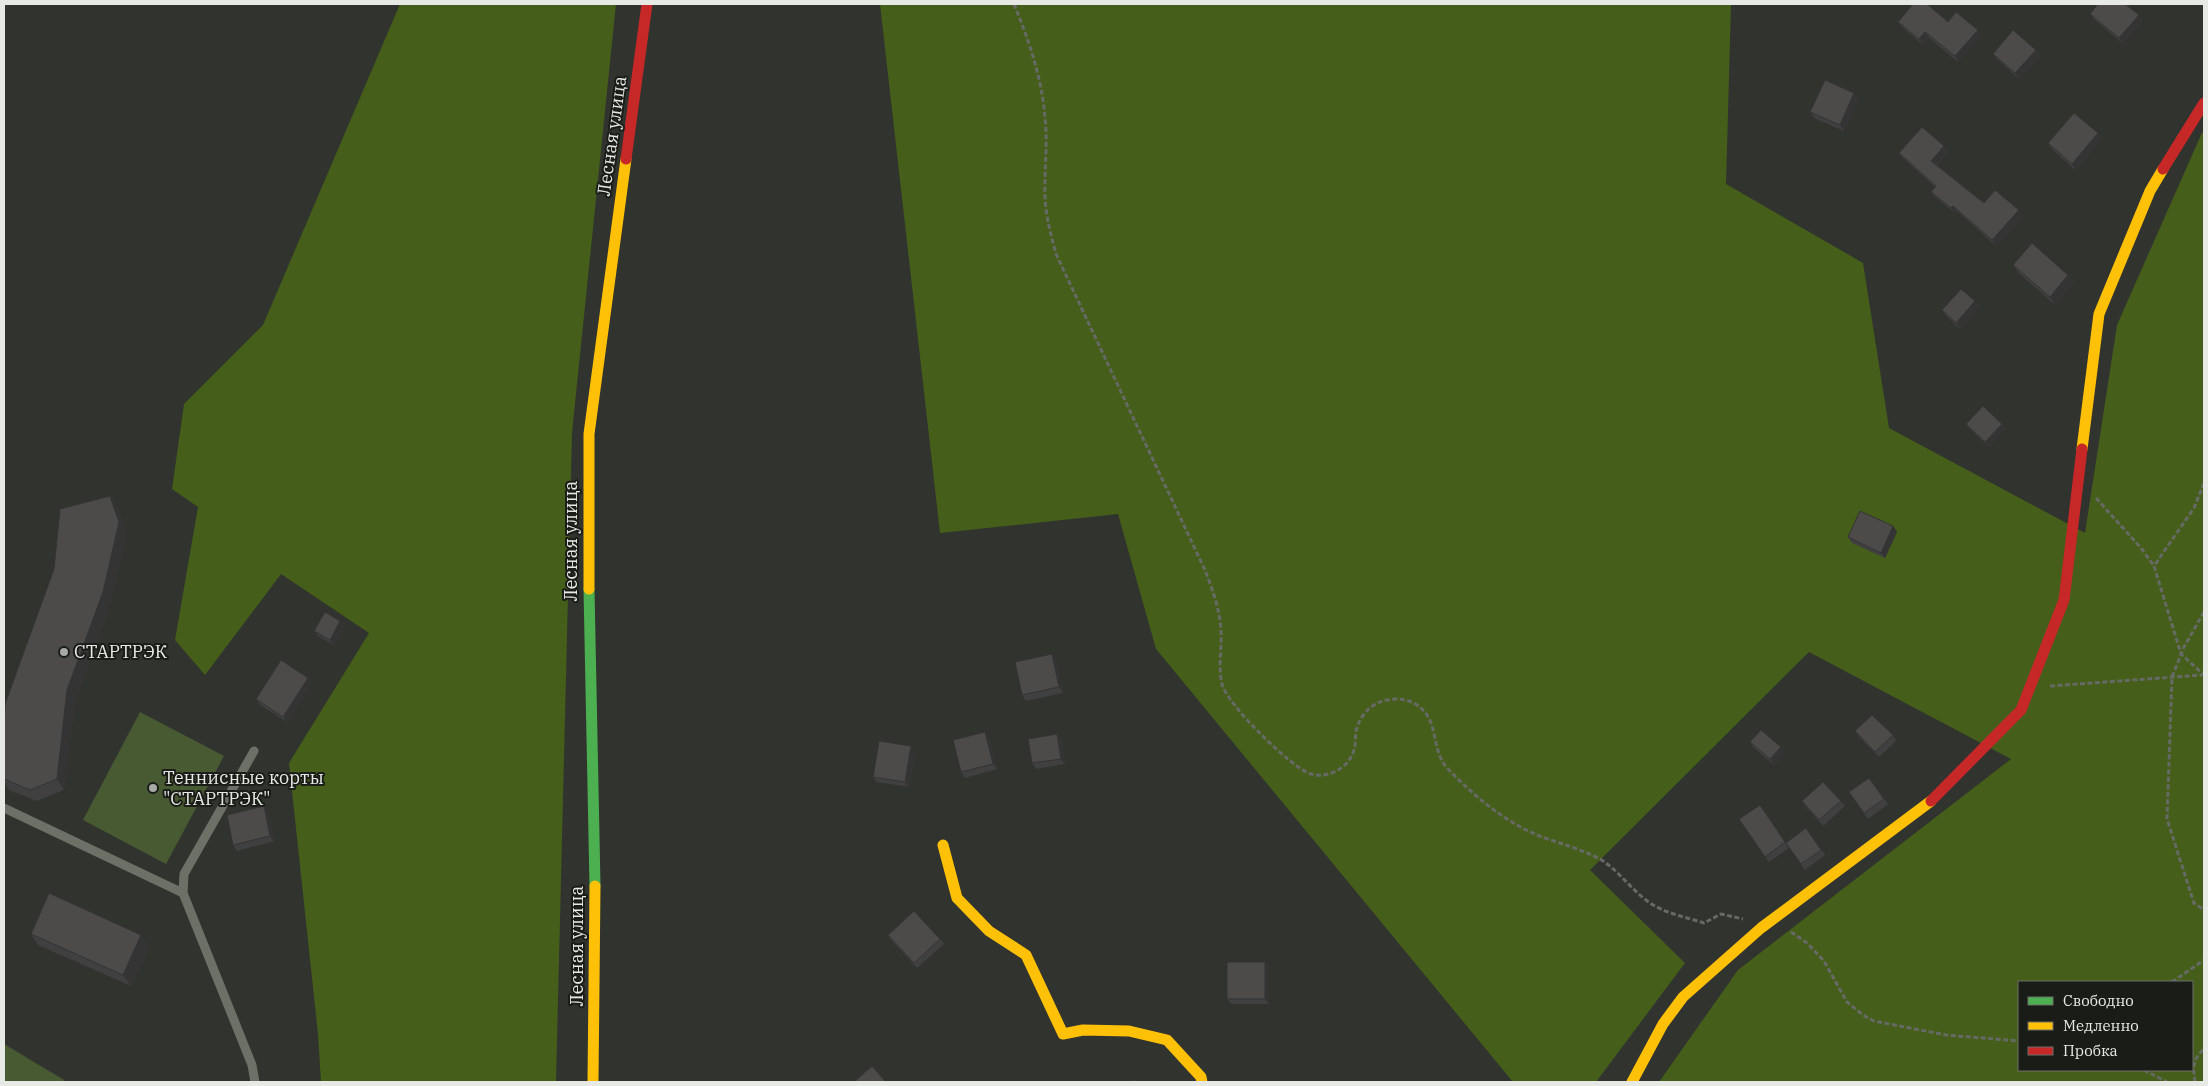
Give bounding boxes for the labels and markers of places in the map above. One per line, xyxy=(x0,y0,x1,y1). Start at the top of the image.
place label: СТАРТРЭК xyxy=(74,640,168,663)
marker: СТАРТРЭК xyxy=(58,646,70,658)
place label: Теннисные корты "СТАРТРЭК" xyxy=(163,766,324,810)
marker: Теннисные корты "СТАРТРЭК" xyxy=(147,782,159,794)

